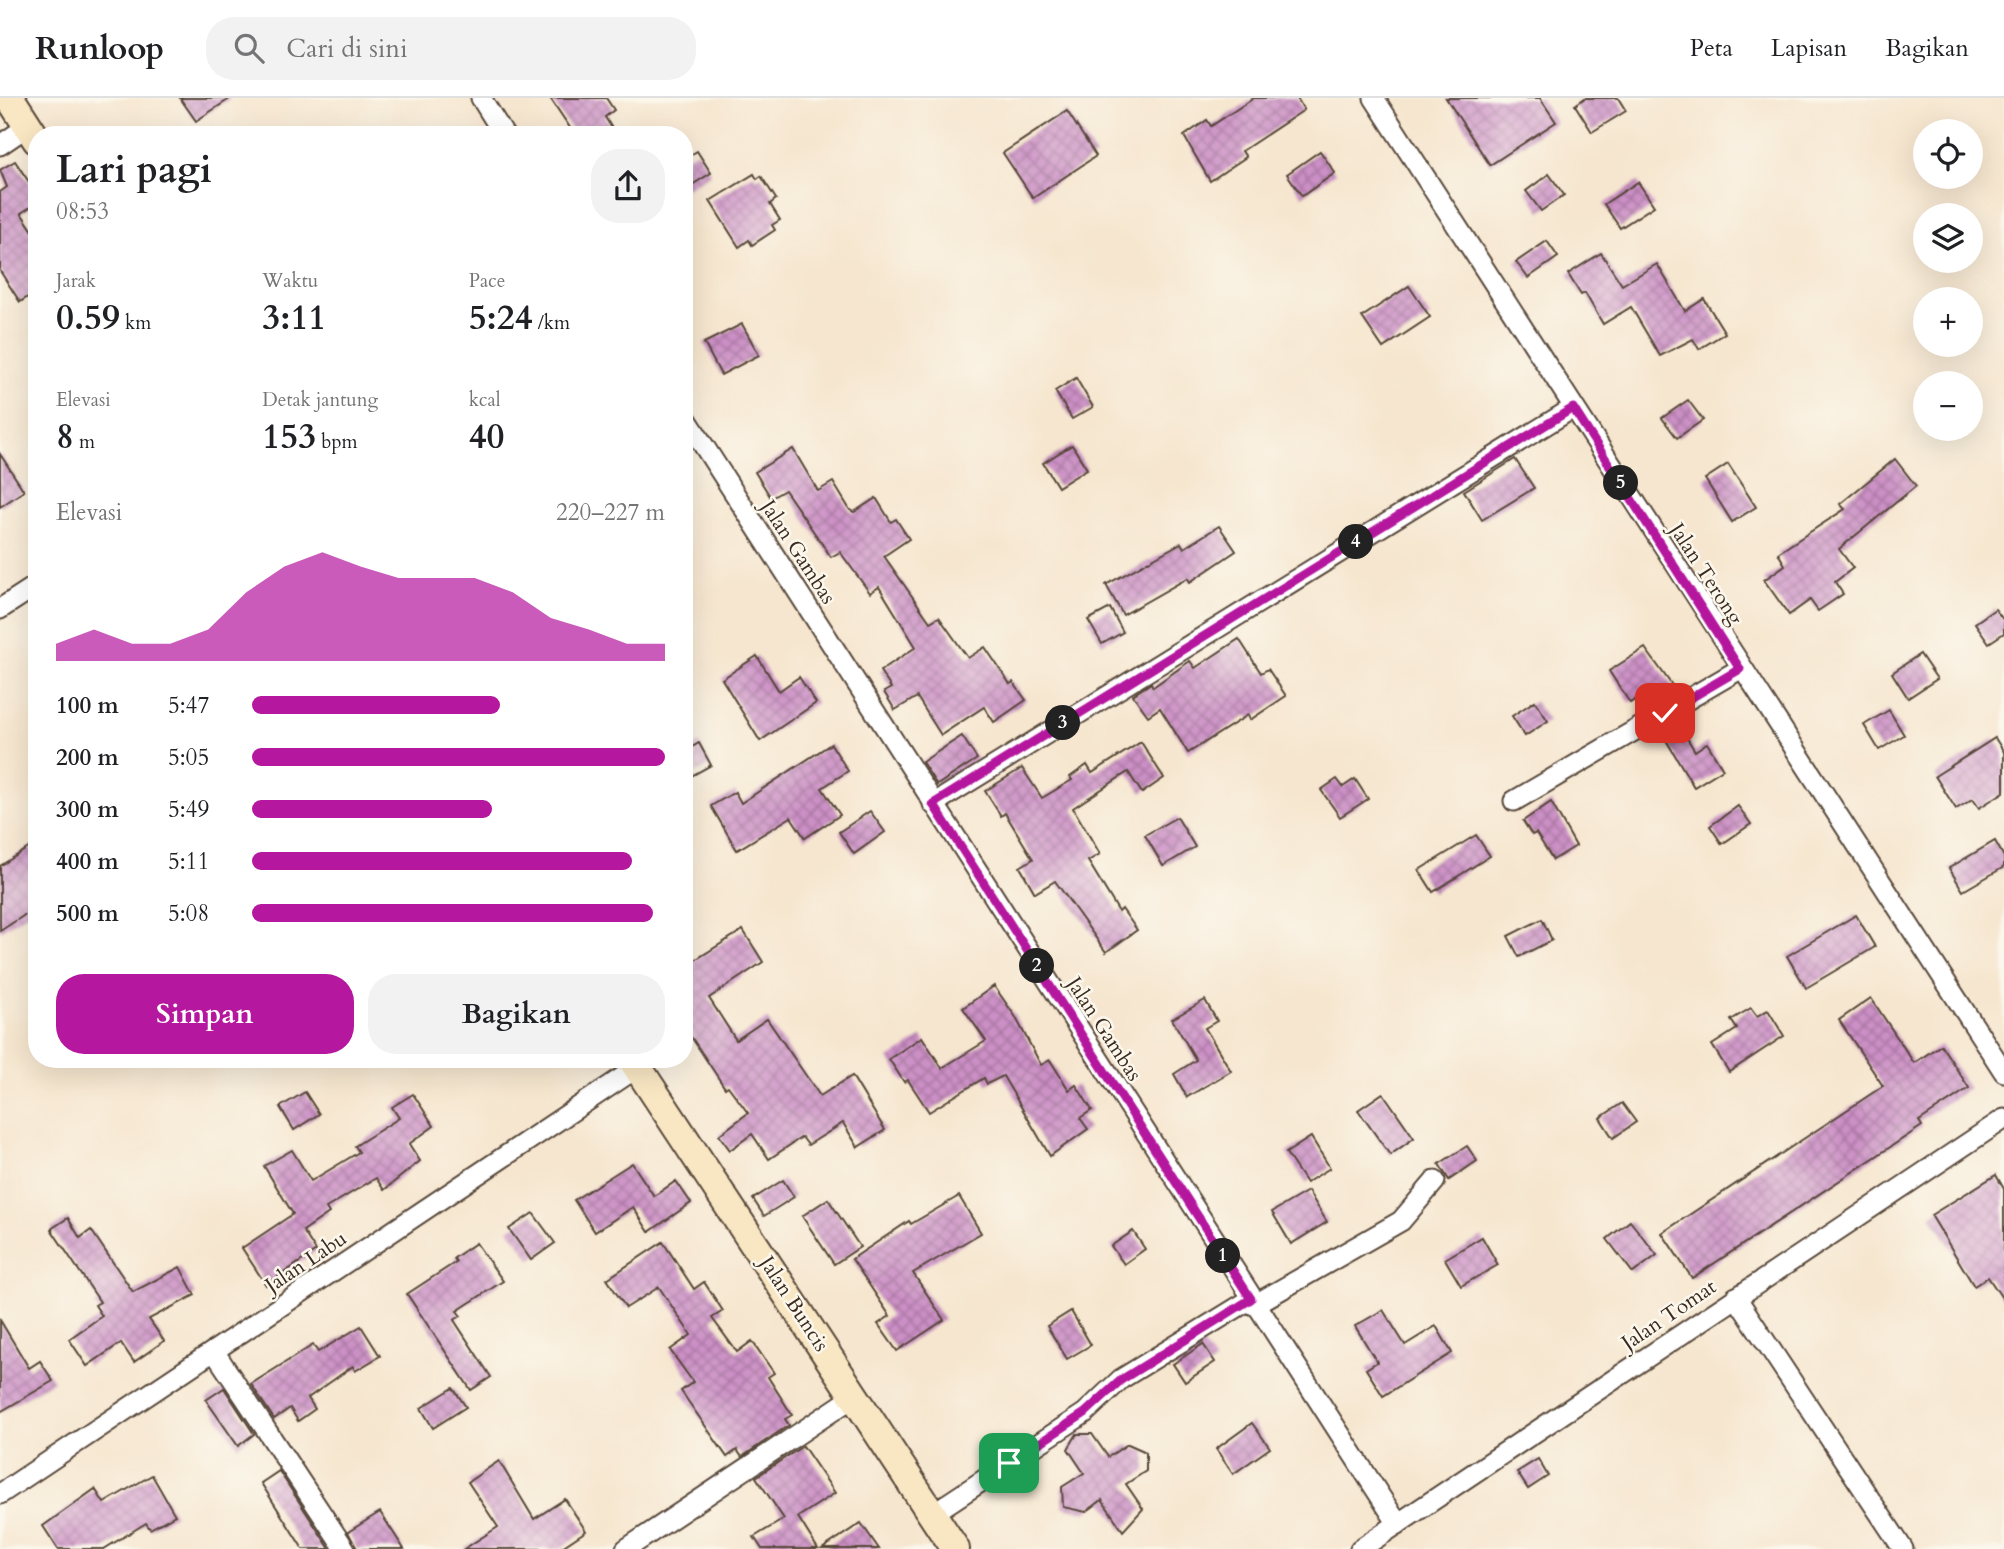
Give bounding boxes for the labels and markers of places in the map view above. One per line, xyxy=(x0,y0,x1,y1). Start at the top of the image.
pin: 5 xyxy=(1604,466,1638,500)
pin: 4 xyxy=(1338,524,1374,560)
pin xyxy=(1635,683,1695,743)
pin: 3 xyxy=(1046,706,1080,740)
pin: 2 xyxy=(1020,948,1054,984)
pin: 1 xyxy=(1206,1238,1240,1274)
pin xyxy=(979,1433,1039,1493)

